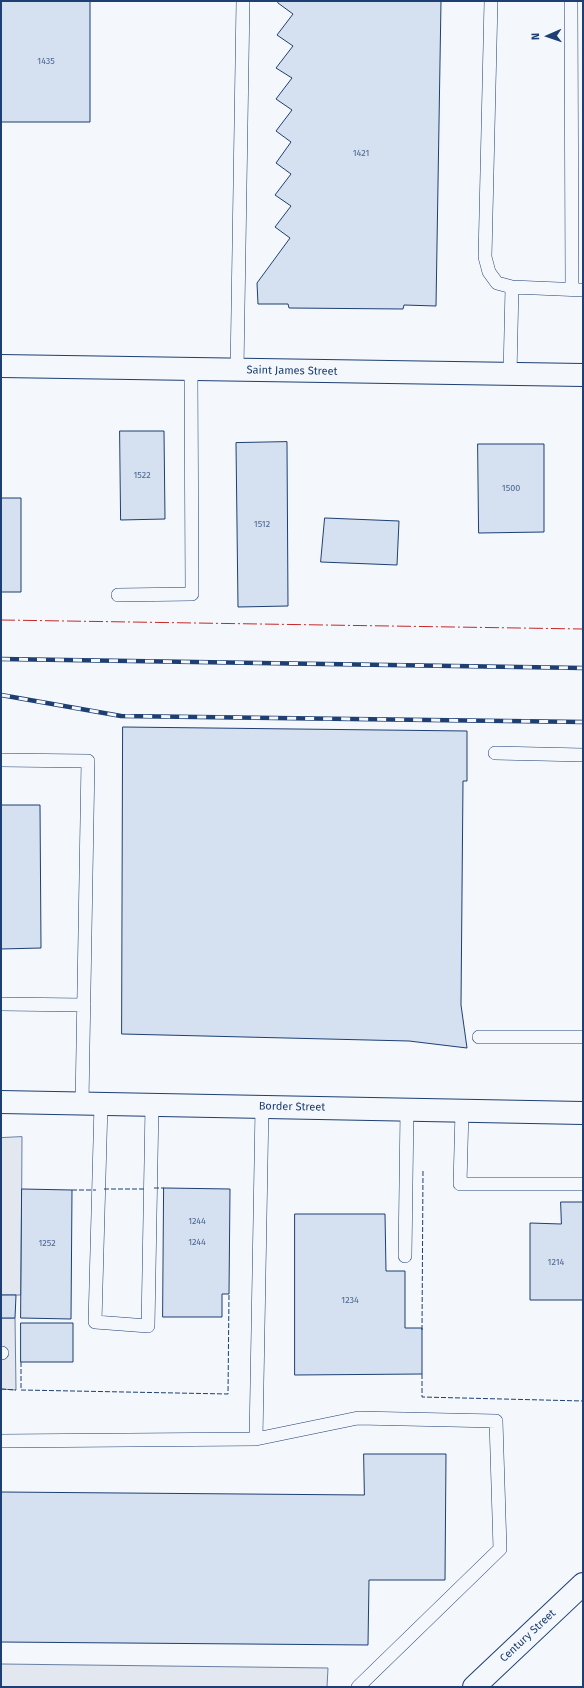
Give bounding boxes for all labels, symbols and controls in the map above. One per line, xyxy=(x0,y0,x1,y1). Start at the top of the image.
north arrow xyxy=(528,16,568,56)
text: N xyxy=(529,33,542,40)
house number: 1435 xyxy=(37,56,55,66)
house number: 1421 xyxy=(353,148,369,158)
street label: Saint James Street xyxy=(246,364,338,378)
house number: 1522 xyxy=(133,470,151,480)
house number: 1500 xyxy=(502,483,520,493)
house number: 1512 xyxy=(254,519,270,529)
street label: Border Street xyxy=(259,1100,325,1114)
house number: 1244 xyxy=(188,1216,206,1226)
house number: 1244 xyxy=(188,1237,206,1247)
house number: 1252 xyxy=(38,1238,56,1248)
house number: 1214 xyxy=(548,1257,564,1267)
house number: 1234 xyxy=(341,1295,359,1305)
street label: Century Street xyxy=(497,1607,559,1665)

